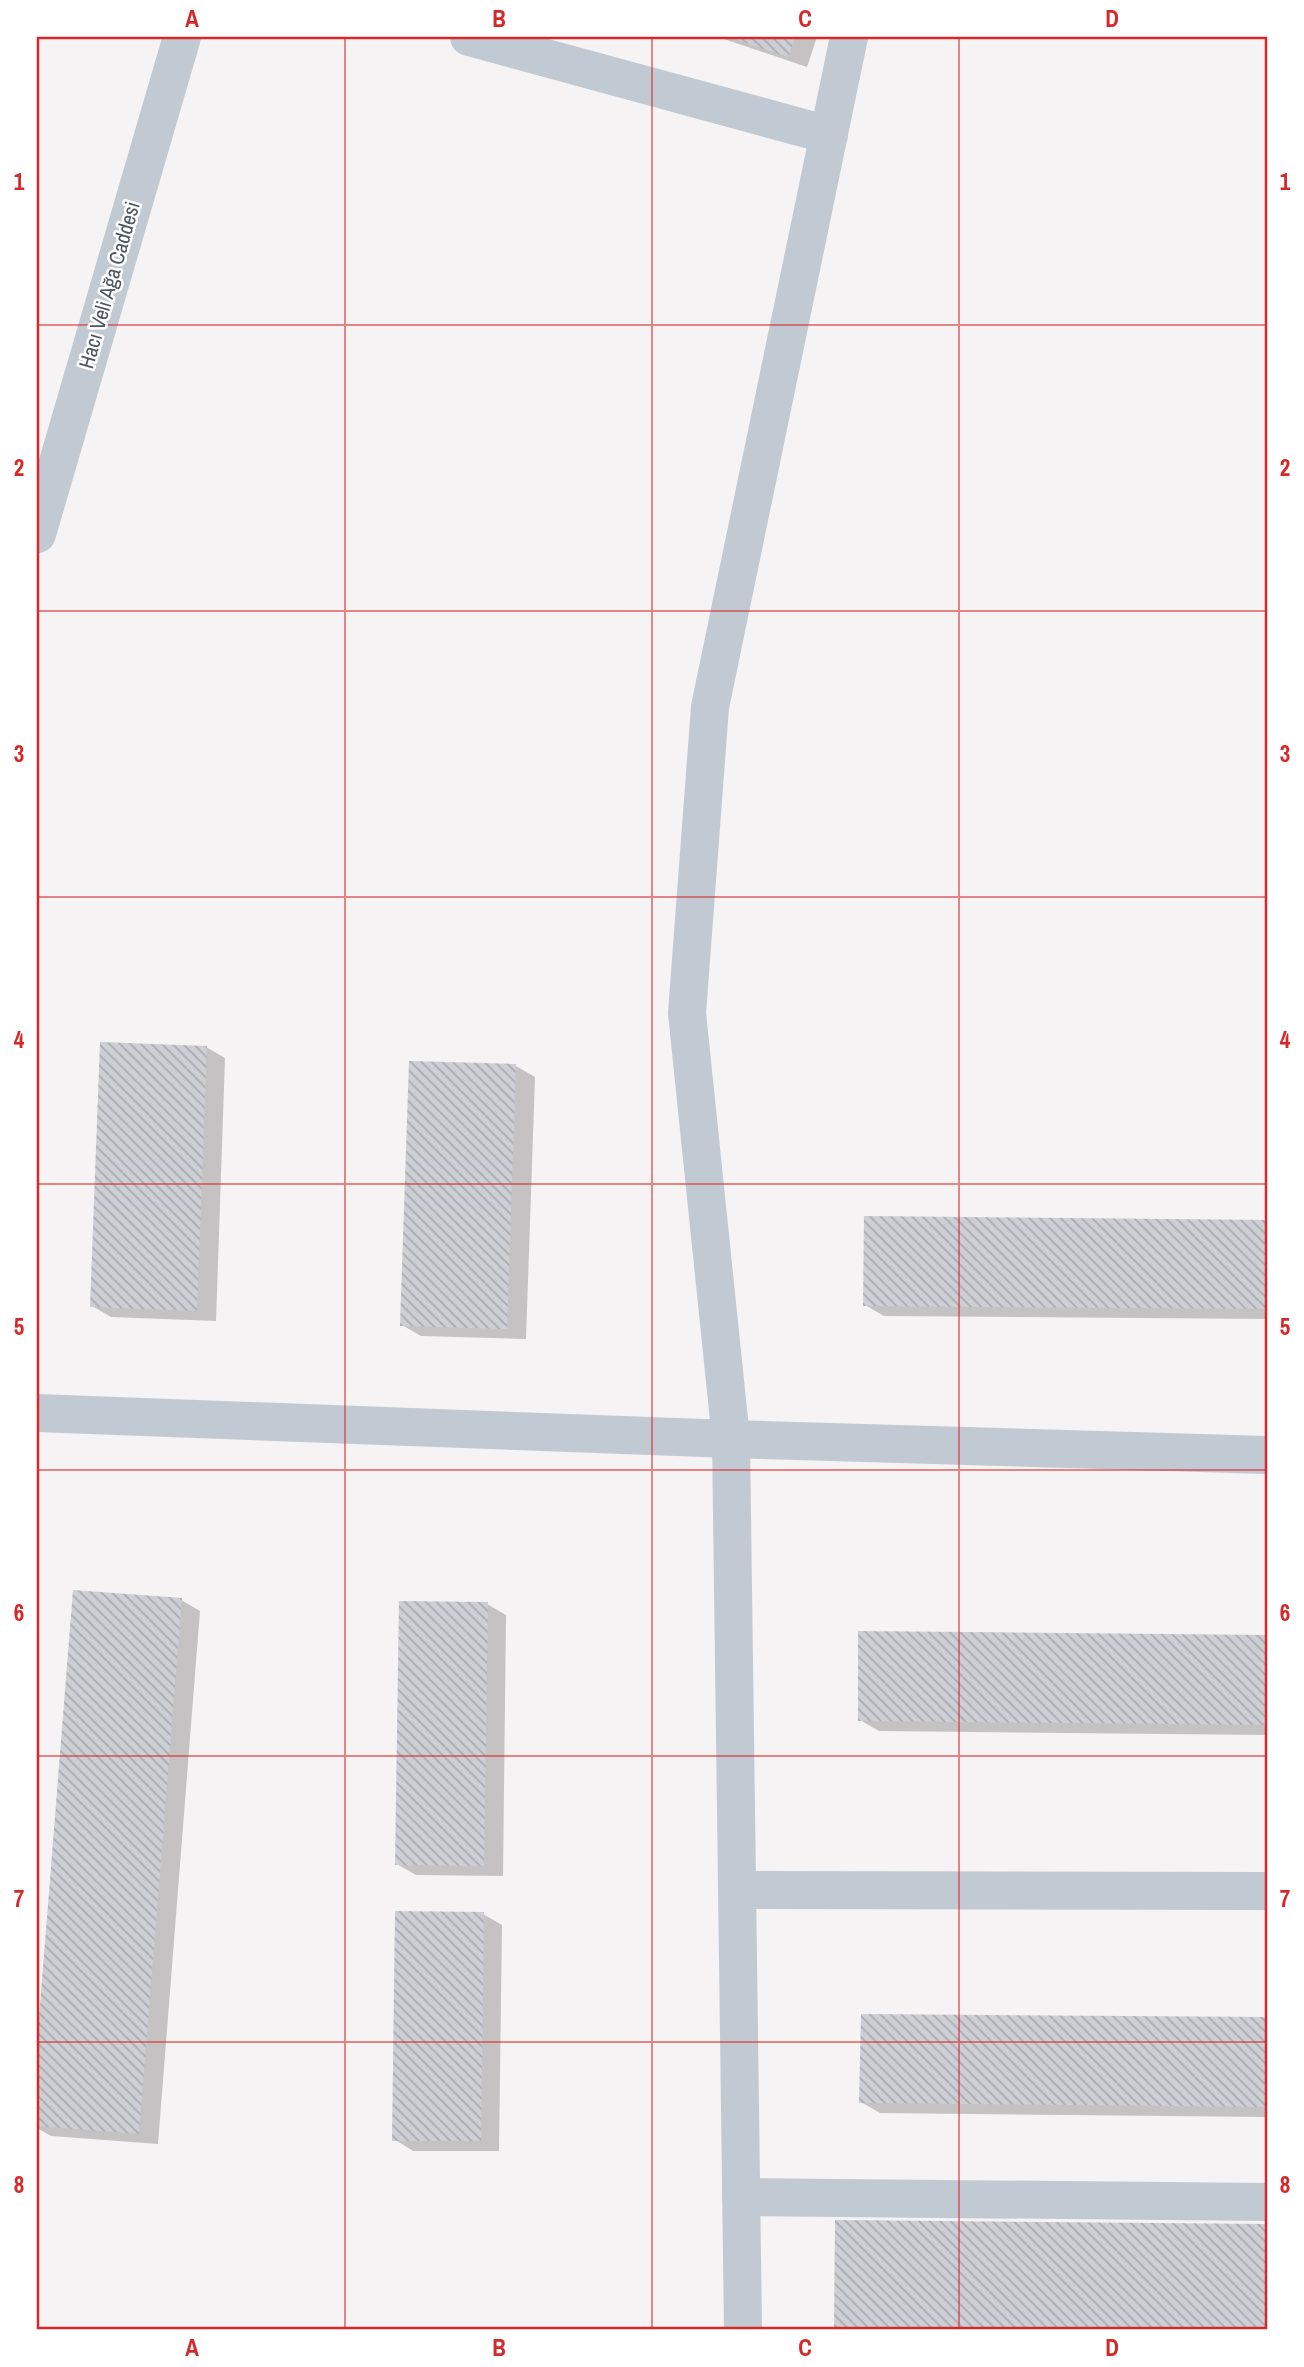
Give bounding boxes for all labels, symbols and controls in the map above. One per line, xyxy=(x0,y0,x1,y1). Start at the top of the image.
text: A xyxy=(185,3,199,34)
text: B xyxy=(492,3,506,34)
text: C xyxy=(798,3,812,34)
text: D xyxy=(1105,3,1119,34)
text: 1 xyxy=(14,166,25,197)
text: 1 xyxy=(1280,166,1291,197)
street label: Hacı Veli Ağa Caddesi xyxy=(71,198,147,372)
text: 2 xyxy=(14,452,24,483)
text: 2 xyxy=(1280,452,1290,483)
text: 3 xyxy=(14,738,24,769)
text: 3 xyxy=(1280,738,1290,769)
text: 4 xyxy=(14,1024,25,1055)
text: 4 xyxy=(1280,1024,1291,1055)
text: 5 xyxy=(14,1311,24,1342)
text: 5 xyxy=(1280,1311,1290,1342)
text: 6 xyxy=(14,1597,24,1628)
text: 6 xyxy=(1280,1597,1290,1628)
text: 7 xyxy=(14,1883,24,1914)
text: 7 xyxy=(1280,1883,1290,1914)
text: 8 xyxy=(14,2169,24,2200)
text: 8 xyxy=(1280,2169,1290,2200)
text: A xyxy=(185,2332,199,2363)
text: B xyxy=(492,2332,506,2363)
text: C xyxy=(798,2332,812,2363)
text: D xyxy=(1105,2332,1119,2363)

